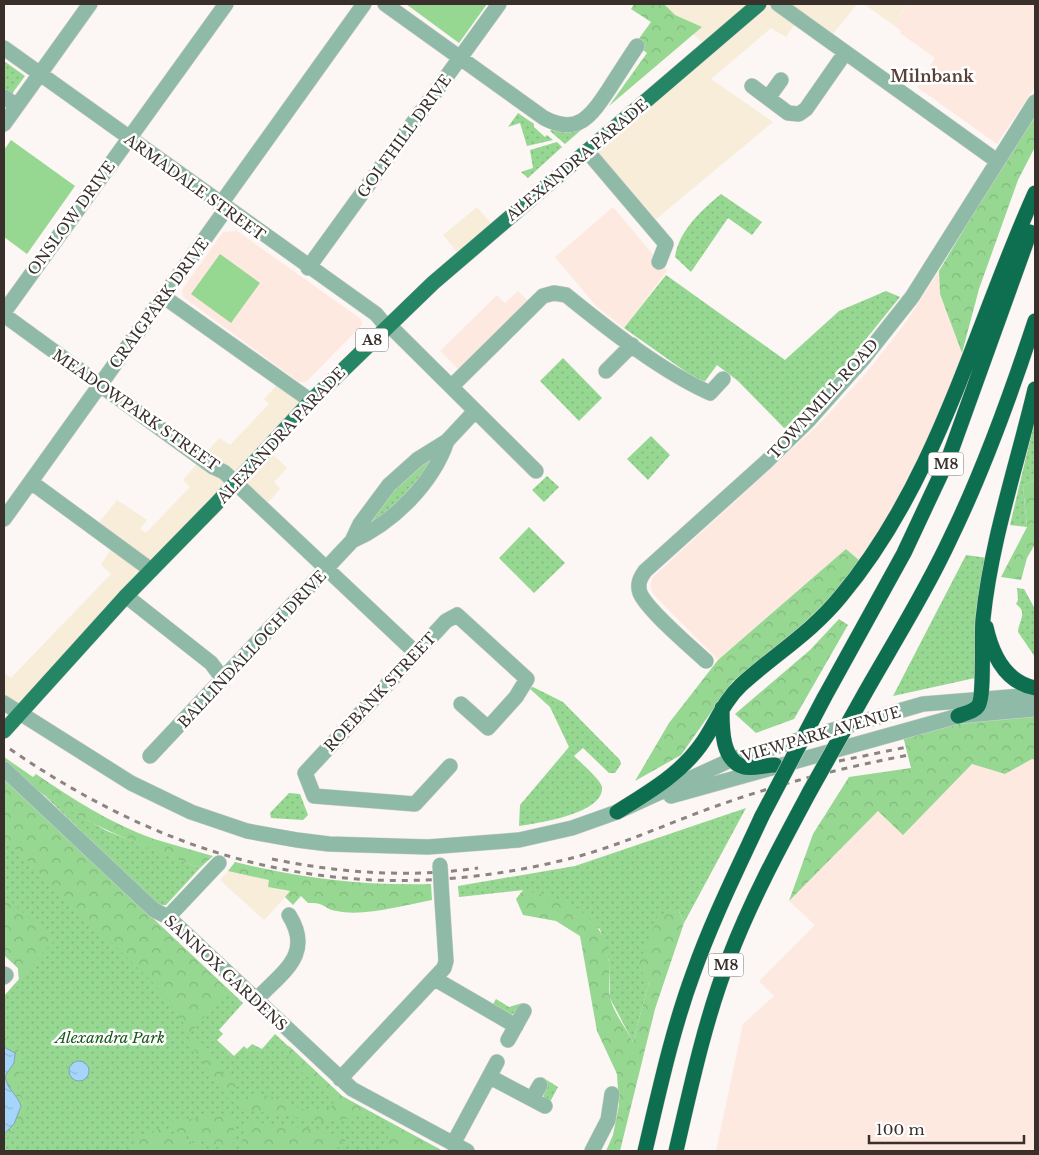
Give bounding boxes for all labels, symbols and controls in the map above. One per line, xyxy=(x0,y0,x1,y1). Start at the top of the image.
district label: Milnbank xyxy=(890,66,974,86)
street label: GOLFHILL DRIVE xyxy=(353,71,455,201)
street label: ALEXANDRA PARADE xyxy=(501,95,652,226)
street label: ARMADALE STREET xyxy=(120,129,269,244)
street label: ONSLOW DRIVE xyxy=(23,157,119,279)
street label: CRAIGPARK DRIVE xyxy=(105,234,213,372)
road number: A8 xyxy=(356,328,388,352)
street label: TOWNMILL ROAD xyxy=(764,335,882,463)
street label: MEADOWPARK STREET xyxy=(49,345,223,475)
street label: ALEXANDRA PARADE xyxy=(212,363,349,508)
road number: M8 xyxy=(928,452,964,476)
street label: BALLINDALLOCH DRIVE xyxy=(174,566,330,732)
street label: ROEBANK STREET xyxy=(320,629,440,755)
street label: VIEWPARK AVENUE xyxy=(738,702,903,766)
street label: SANNOX GARDENS xyxy=(161,911,291,1035)
road number: M8 xyxy=(708,954,744,976)
park label: Alexandra Park xyxy=(53,1028,165,1047)
scale bar xyxy=(869,1112,1024,1144)
text: 100 m xyxy=(876,1120,925,1139)

